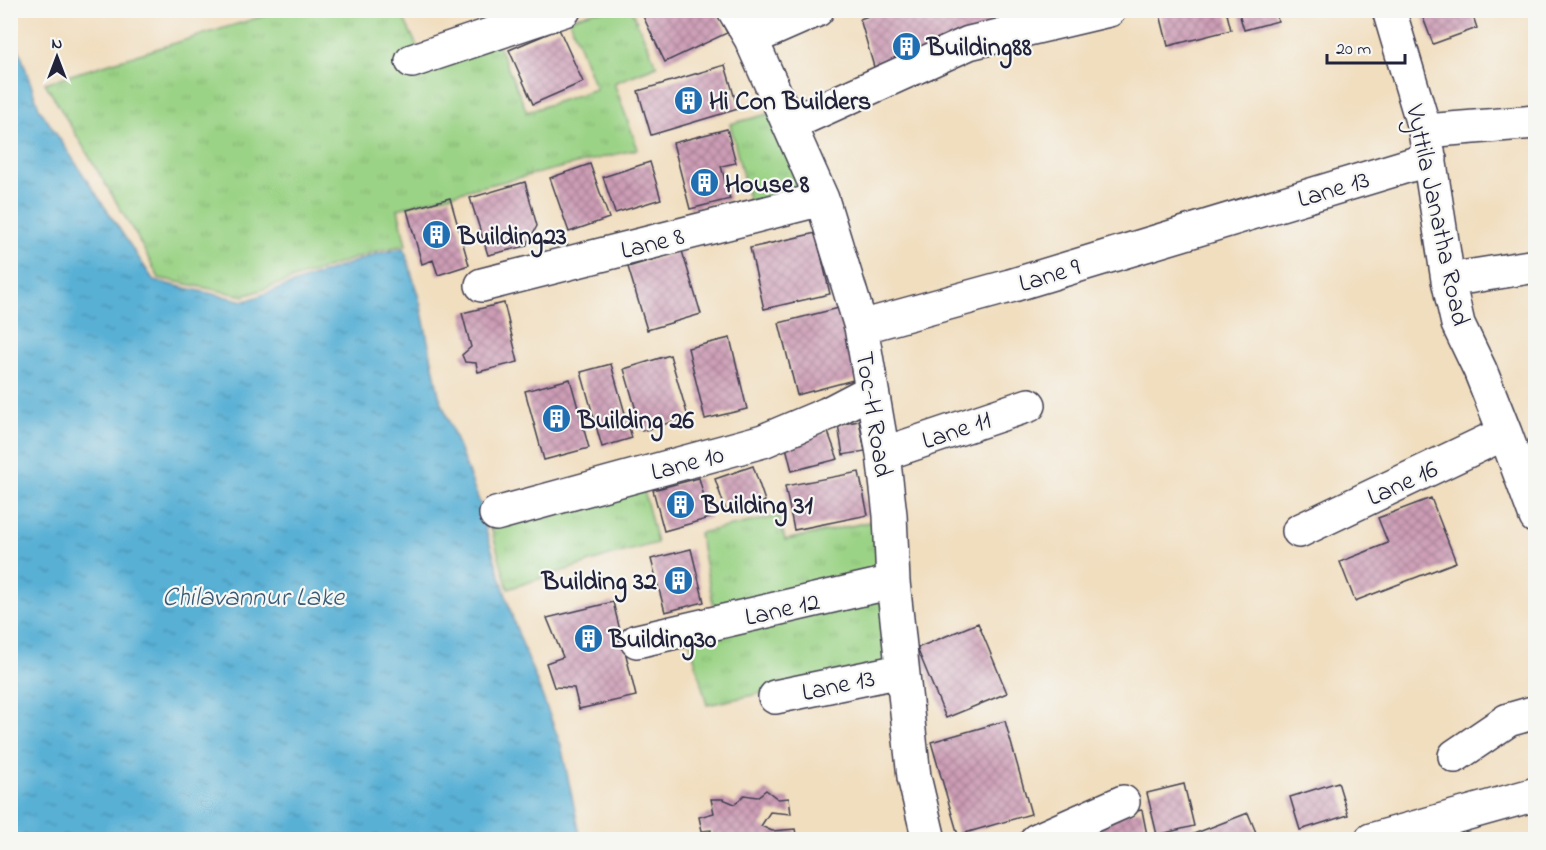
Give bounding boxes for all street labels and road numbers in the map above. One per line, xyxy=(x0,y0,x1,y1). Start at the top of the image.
street label: Vyttila Janatha Road xyxy=(1394,100,1478,330)
street label: Lane 13 xyxy=(1293,162,1375,220)
street label: Lane 8 xyxy=(617,219,689,271)
street label: Lane 9 xyxy=(1014,250,1085,304)
street label: Toc-H Road xyxy=(843,349,901,480)
street label: Lane 11 xyxy=(917,402,997,461)
street label: Lane 10 xyxy=(647,437,729,493)
street label: Lane 16 xyxy=(1362,452,1445,518)
street label: Lane 12 xyxy=(741,584,824,638)
street label: Lane 13 xyxy=(799,661,879,713)

